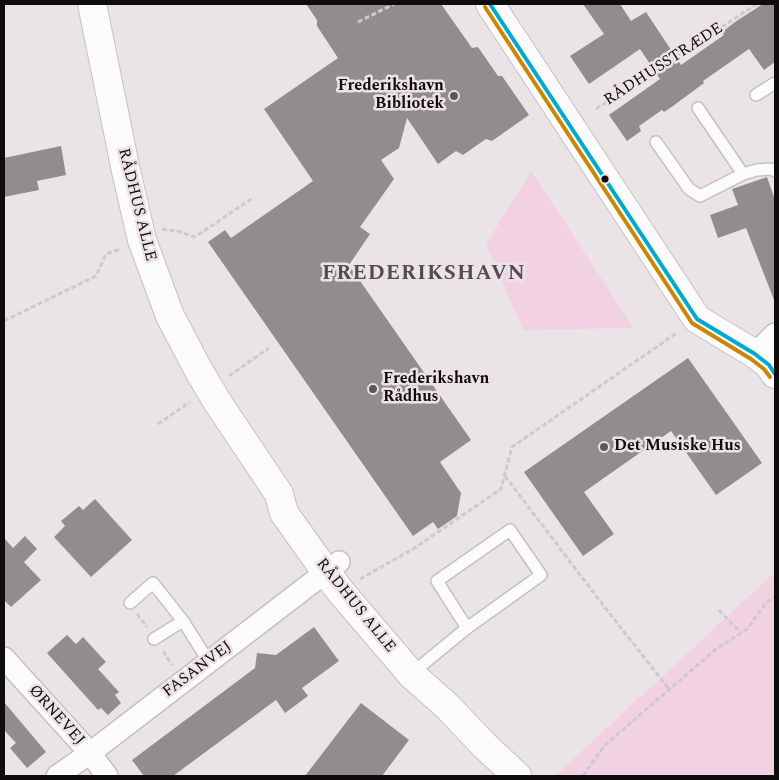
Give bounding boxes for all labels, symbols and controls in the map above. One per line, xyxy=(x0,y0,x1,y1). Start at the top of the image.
street label: RÅDHUSSTRÆDE xyxy=(601,19,727,111)
place label: Frederikshavn Bibliotek xyxy=(338,77,444,115)
marker: Frederikshavn Bibliotek xyxy=(448,90,460,102)
street label: RÅDHUS ALLE xyxy=(113,147,159,263)
unlabelled marker xyxy=(600,174,610,184)
district label: FREDERIKSHAVN xyxy=(320,262,528,288)
place label: Frederikshavn Rådhus xyxy=(383,370,489,408)
marker: Frederikshavn Rådhus xyxy=(367,383,379,395)
place label: Det Musiske Hus xyxy=(614,437,741,457)
marker: Det Musiske Hus xyxy=(598,441,610,453)
street label: RÅDHUS ALLE xyxy=(311,555,399,657)
street label: FASANVEJ xyxy=(160,638,236,702)
street label: ØRNEVEJ xyxy=(24,682,88,750)

